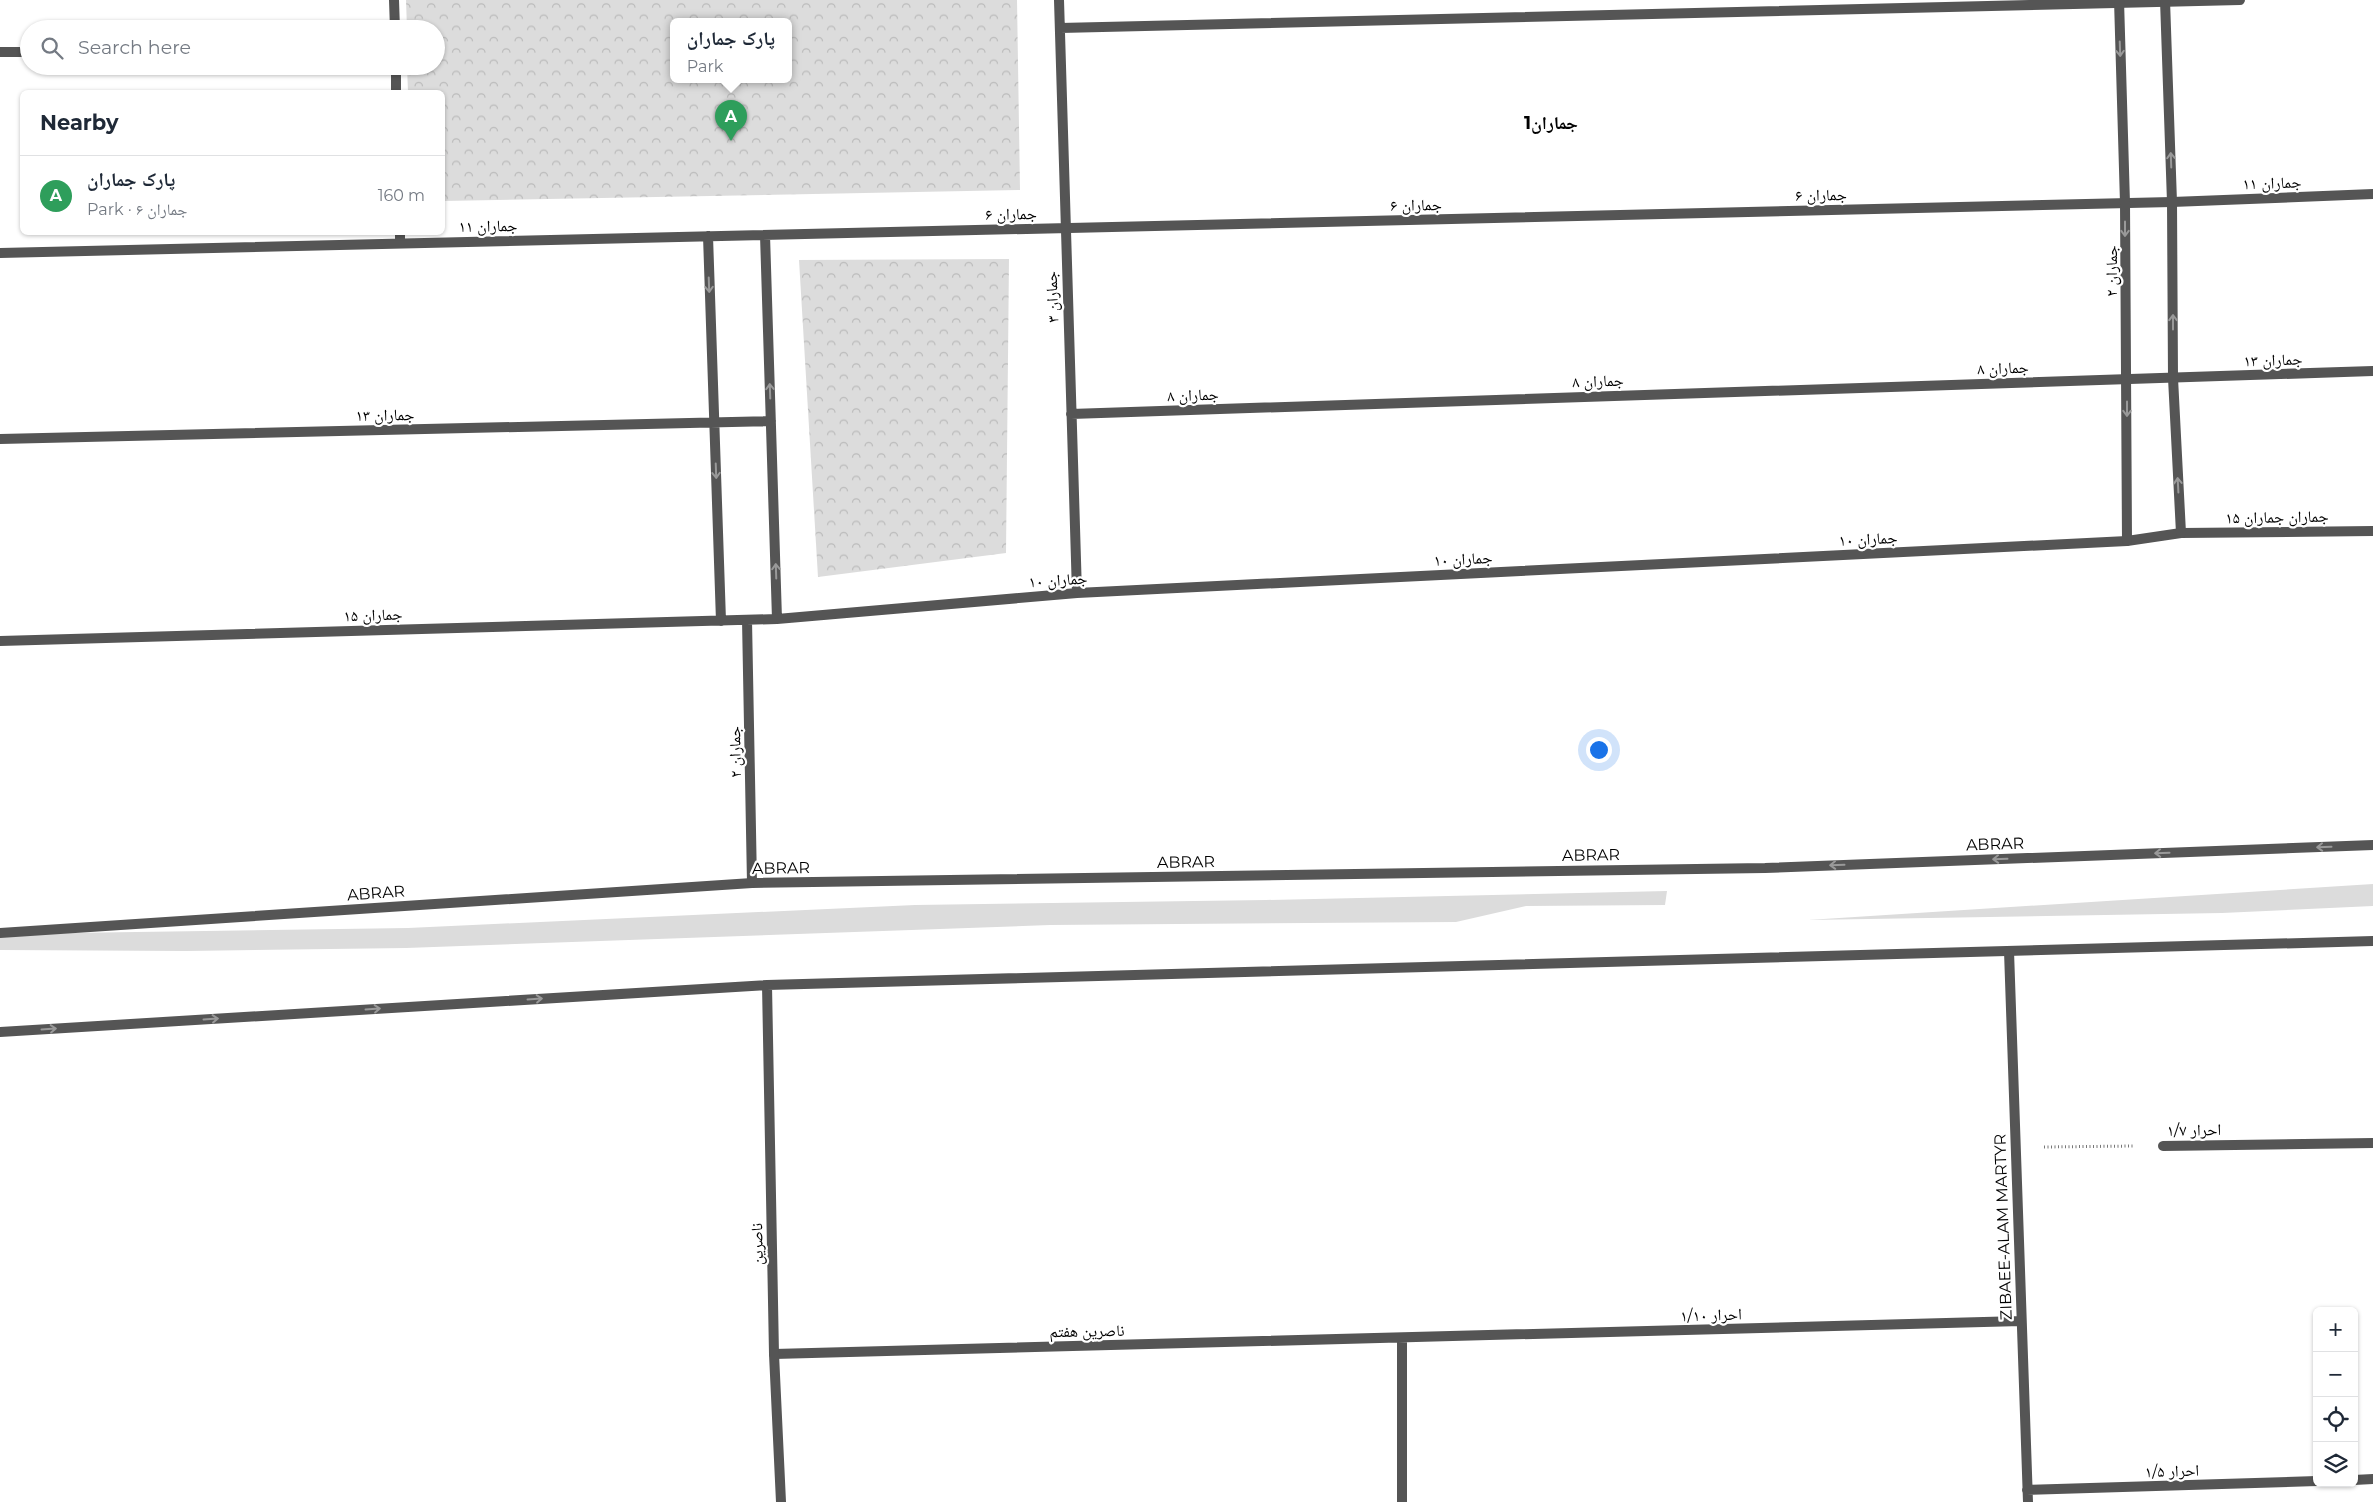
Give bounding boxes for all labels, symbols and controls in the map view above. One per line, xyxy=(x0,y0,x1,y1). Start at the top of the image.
popup xyxy=(670,18,792,83)
search box xyxy=(20,20,445,75)
text: پارک جماران xyxy=(687,27,775,50)
icon: search xyxy=(38,34,66,62)
text: Search here xyxy=(78,36,191,59)
one-way arrow xyxy=(2115,40,2125,56)
text: Park xyxy=(687,57,723,76)
pin: A xyxy=(715,100,747,141)
text: Nearby xyxy=(40,110,119,135)
district label: جماران1 xyxy=(1524,112,1578,134)
one-way arrow xyxy=(2166,152,2176,168)
text: پارک جماران xyxy=(87,168,175,191)
street label: جماران ۱۱ xyxy=(2242,172,2302,195)
street label: جماران ۶ xyxy=(1795,185,1847,206)
text: A xyxy=(50,186,62,205)
text: 160 m xyxy=(378,186,425,205)
street label: جماران ۶ xyxy=(1390,195,1442,216)
text: Park · جماران ۶ xyxy=(87,200,188,219)
street label: جماران ۶ xyxy=(985,204,1037,225)
street label: جماران ۱۱ xyxy=(458,216,518,237)
one-way arrow xyxy=(2120,220,2130,236)
street label: جماران ۲ xyxy=(2102,245,2122,297)
street label: جماران ۳ xyxy=(1042,271,1063,323)
one-way arrow xyxy=(705,276,714,292)
one-way arrow xyxy=(2168,314,2178,330)
street label: جماران ۱۳ xyxy=(2243,349,2303,372)
street label: جماران ۸ xyxy=(1977,358,2029,379)
street label: جماران ۸ xyxy=(1572,371,1624,392)
one-way arrow xyxy=(765,383,774,399)
street label: جماران ۸ xyxy=(1167,385,1219,406)
one-way arrow xyxy=(2122,400,2131,416)
street label: جماران ۱۳ xyxy=(355,405,415,426)
one-way arrow xyxy=(711,462,721,479)
one-way arrow xyxy=(2174,477,2183,493)
street label: جماران جماران ۱۵ xyxy=(2225,507,2329,528)
street label: جماران ۱۰ xyxy=(1838,528,1898,551)
street label: جماران ۱۰ xyxy=(1433,548,1493,571)
one-way arrow xyxy=(771,563,780,579)
street label: جماران ۱۰ xyxy=(1028,568,1088,593)
street label: جماران ۱۵ xyxy=(343,604,403,627)
street label: جماران ۲ xyxy=(725,726,746,778)
your location xyxy=(1586,737,1612,763)
street label: ABRAR xyxy=(1966,833,2024,855)
one-way arrow xyxy=(2317,842,2333,851)
street label: ABRAR xyxy=(1562,845,1620,865)
one-way arrow xyxy=(2154,848,2170,857)
street label: ABRAR xyxy=(1157,852,1215,872)
one-way arrow xyxy=(1992,854,2008,864)
street label: ABRAR xyxy=(752,858,810,878)
one-way arrow xyxy=(1829,860,1846,870)
street label: ABRAR xyxy=(346,881,406,905)
one-way arrow xyxy=(527,994,543,1004)
one-way arrow xyxy=(365,1004,381,1014)
one-way arrow xyxy=(203,1014,219,1023)
one-way arrow xyxy=(40,1024,56,1033)
street label: ۱/۷ احرار xyxy=(2167,1120,2221,1140)
street label: ZIBAEE-ALAM MARTYR xyxy=(1990,1134,2016,1320)
street label: ناصرین xyxy=(747,1223,768,1265)
street label: ۱/۱۰ احرار xyxy=(1680,1304,1742,1326)
map controls xyxy=(2313,1307,2358,1487)
button: + xyxy=(2313,1307,2358,1352)
street label: ناصرین هفتم xyxy=(1049,1321,1125,1342)
button: − xyxy=(2313,1352,2358,1397)
button: locate xyxy=(2313,1397,2358,1442)
button: layers xyxy=(2313,1442,2358,1487)
street label: ۱/۵ احرار xyxy=(2145,1461,2199,1481)

